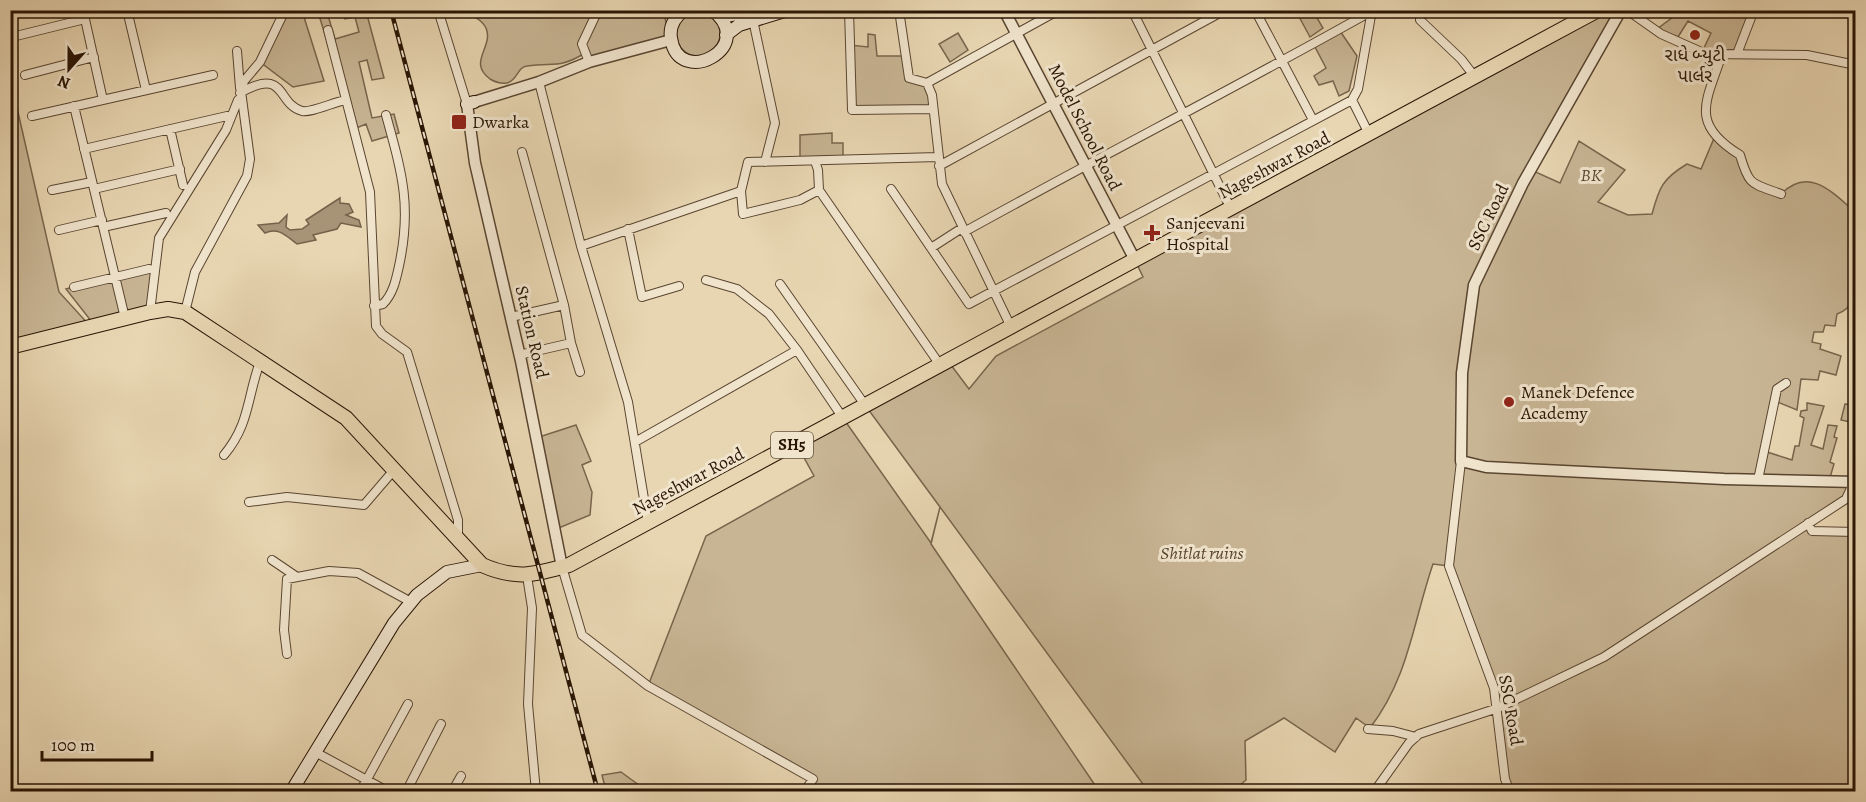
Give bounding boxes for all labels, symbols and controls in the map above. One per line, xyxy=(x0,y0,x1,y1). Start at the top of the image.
marker: રાધે બ્યુટી પાર્લર xyxy=(1688,28,1702,42)
north arrow xyxy=(39,39,99,99)
place label: રાધે બ્યુટી પાર્લર xyxy=(1665,43,1726,88)
street label: Model School Road xyxy=(1043,59,1127,195)
text: N xyxy=(54,70,73,94)
place label: Dwarka xyxy=(472,110,530,134)
marker: Dwarka xyxy=(450,113,468,131)
street label: Nageshwar Road xyxy=(1214,125,1334,205)
park label: BK xyxy=(1580,163,1603,187)
street label: SSC Road xyxy=(1462,179,1515,254)
place label: Sanjeevani Hospital xyxy=(1166,211,1245,256)
marker: Sanjeevani Hospital xyxy=(1143,224,1161,242)
street label: Station Road xyxy=(510,283,554,381)
place label: Manek Defence Academy xyxy=(1520,380,1635,425)
marker: Manek Defence Academy xyxy=(1502,395,1516,409)
road number: SH5 xyxy=(771,432,813,458)
street label: Nageshwar Road xyxy=(628,441,748,521)
park label: Shitlat ruins xyxy=(1160,541,1244,565)
street label: SSC Road xyxy=(1493,673,1529,748)
scale bar xyxy=(42,724,152,762)
text: 100 m xyxy=(51,733,95,757)

